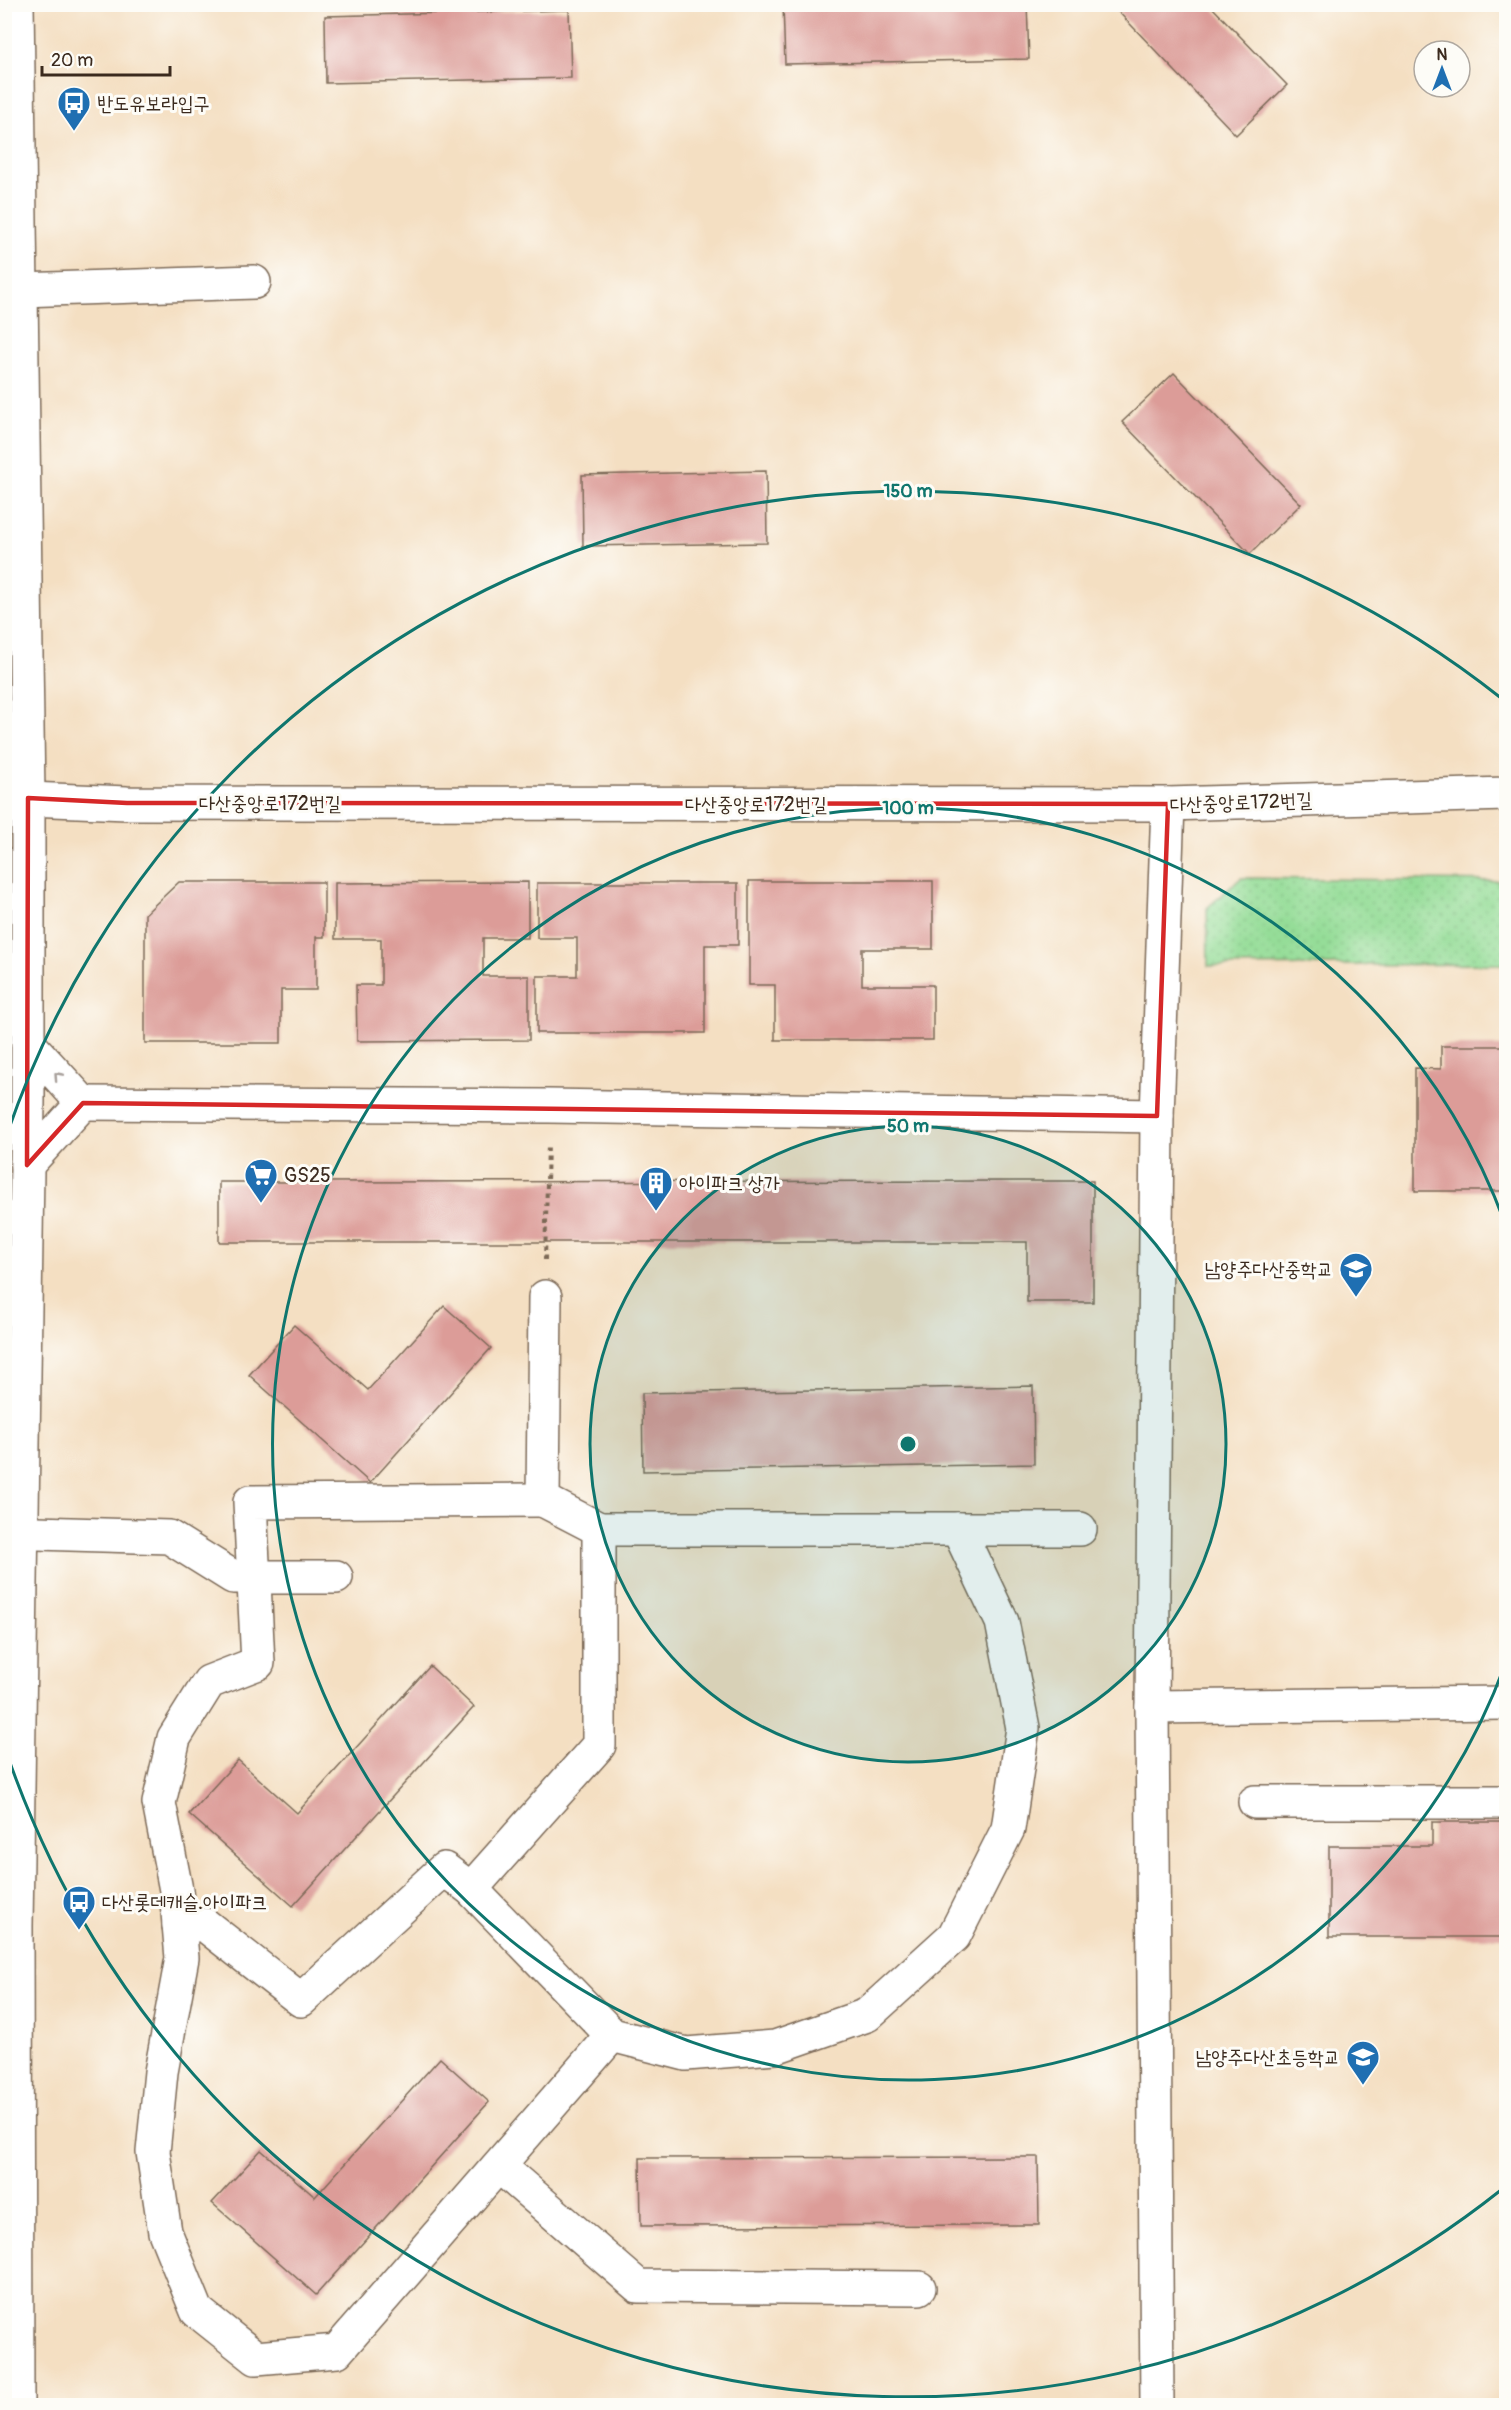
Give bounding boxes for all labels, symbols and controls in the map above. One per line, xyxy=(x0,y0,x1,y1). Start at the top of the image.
scale bar xyxy=(42,39,170,77)
north arrow xyxy=(1412,39,1472,99)
text: N xyxy=(1437,45,1448,65)
text: 20 m xyxy=(51,49,93,72)
bus stop icon: 반도유보라입구 xyxy=(56,85,92,132)
place label: 반도유보라입구 xyxy=(97,91,210,116)
text: 150 m xyxy=(884,480,933,503)
street label: 다산중앙로172번길 xyxy=(1169,788,1313,817)
street label: 다산중앙로172번길 xyxy=(199,791,341,816)
street label: 다산중앙로172번길 xyxy=(685,792,827,817)
text: 100 m xyxy=(882,797,934,820)
one-way arrow xyxy=(54,1072,65,1083)
text: 50 m xyxy=(887,1115,929,1138)
supermarket icon: GS25 xyxy=(243,1157,279,1204)
place label: GS25 xyxy=(284,1163,331,1188)
building icon: 아이파크 상가 xyxy=(638,1165,674,1212)
place label: 아이파크 상가 xyxy=(679,1171,780,1196)
school or university icon: 남양주다산중학교 xyxy=(1338,1251,1374,1298)
place label: 남양주다산중학교 xyxy=(1204,1257,1333,1282)
centre of rings xyxy=(898,1434,918,1454)
bus stop icon: 다산롯데캐슬.아이파크 xyxy=(61,1884,97,1931)
place label: 다산롯데캐슬.아이파크 xyxy=(102,1890,267,1915)
school or university icon: 남양주다산초등학교 xyxy=(1345,2039,1381,2086)
place label: 남양주다산초등학교 xyxy=(1195,2045,1340,2070)

